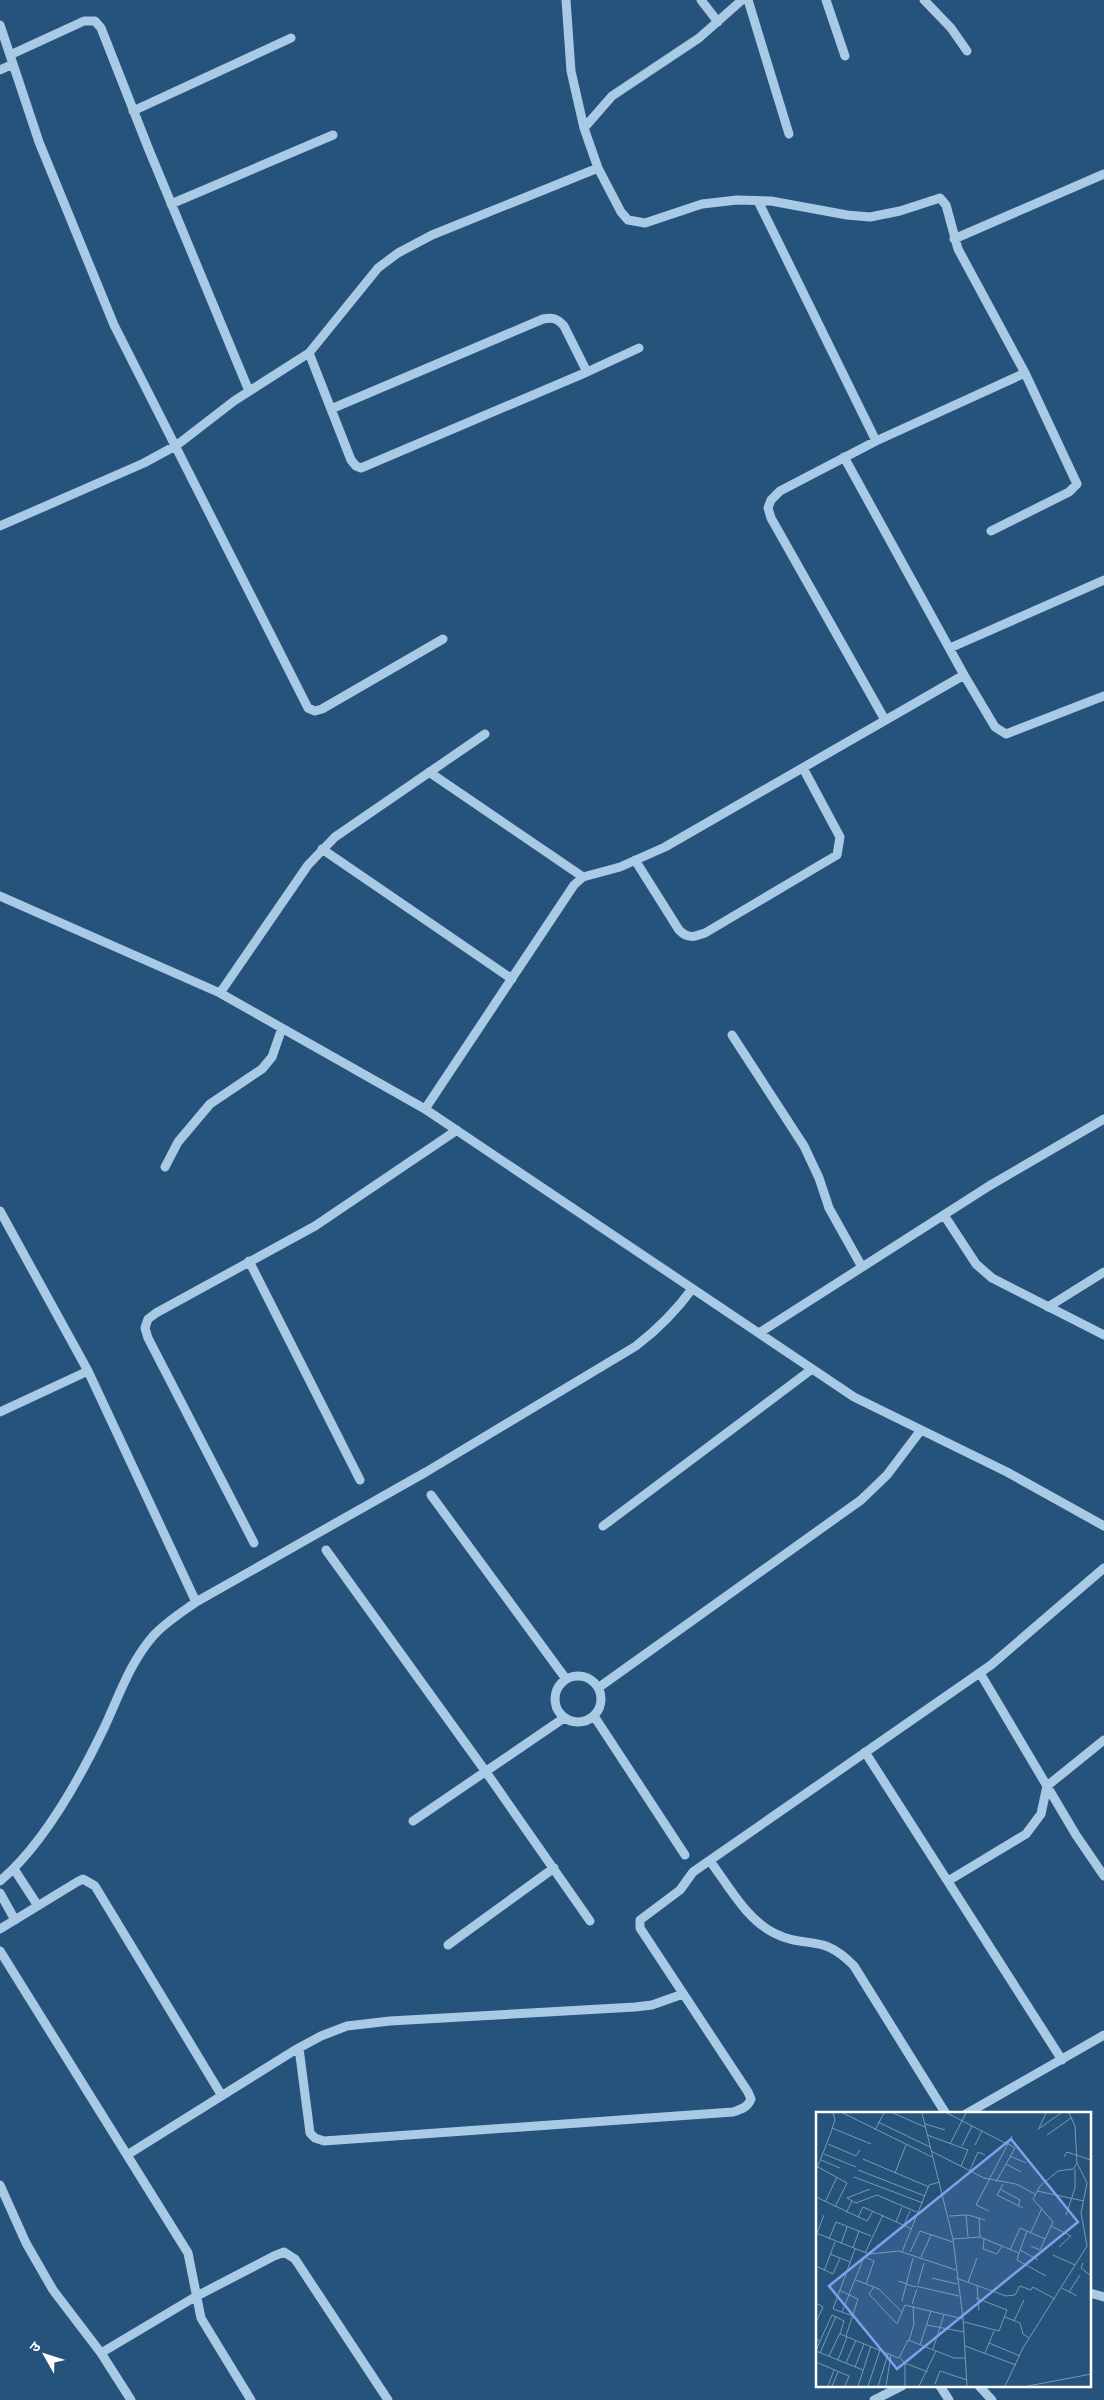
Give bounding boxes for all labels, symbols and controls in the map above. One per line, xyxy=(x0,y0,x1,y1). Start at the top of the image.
inset map xyxy=(816,2112,1092,2388)
north arrow xyxy=(20,2330,70,2380)
text: उ xyxy=(26,2338,44,2355)

